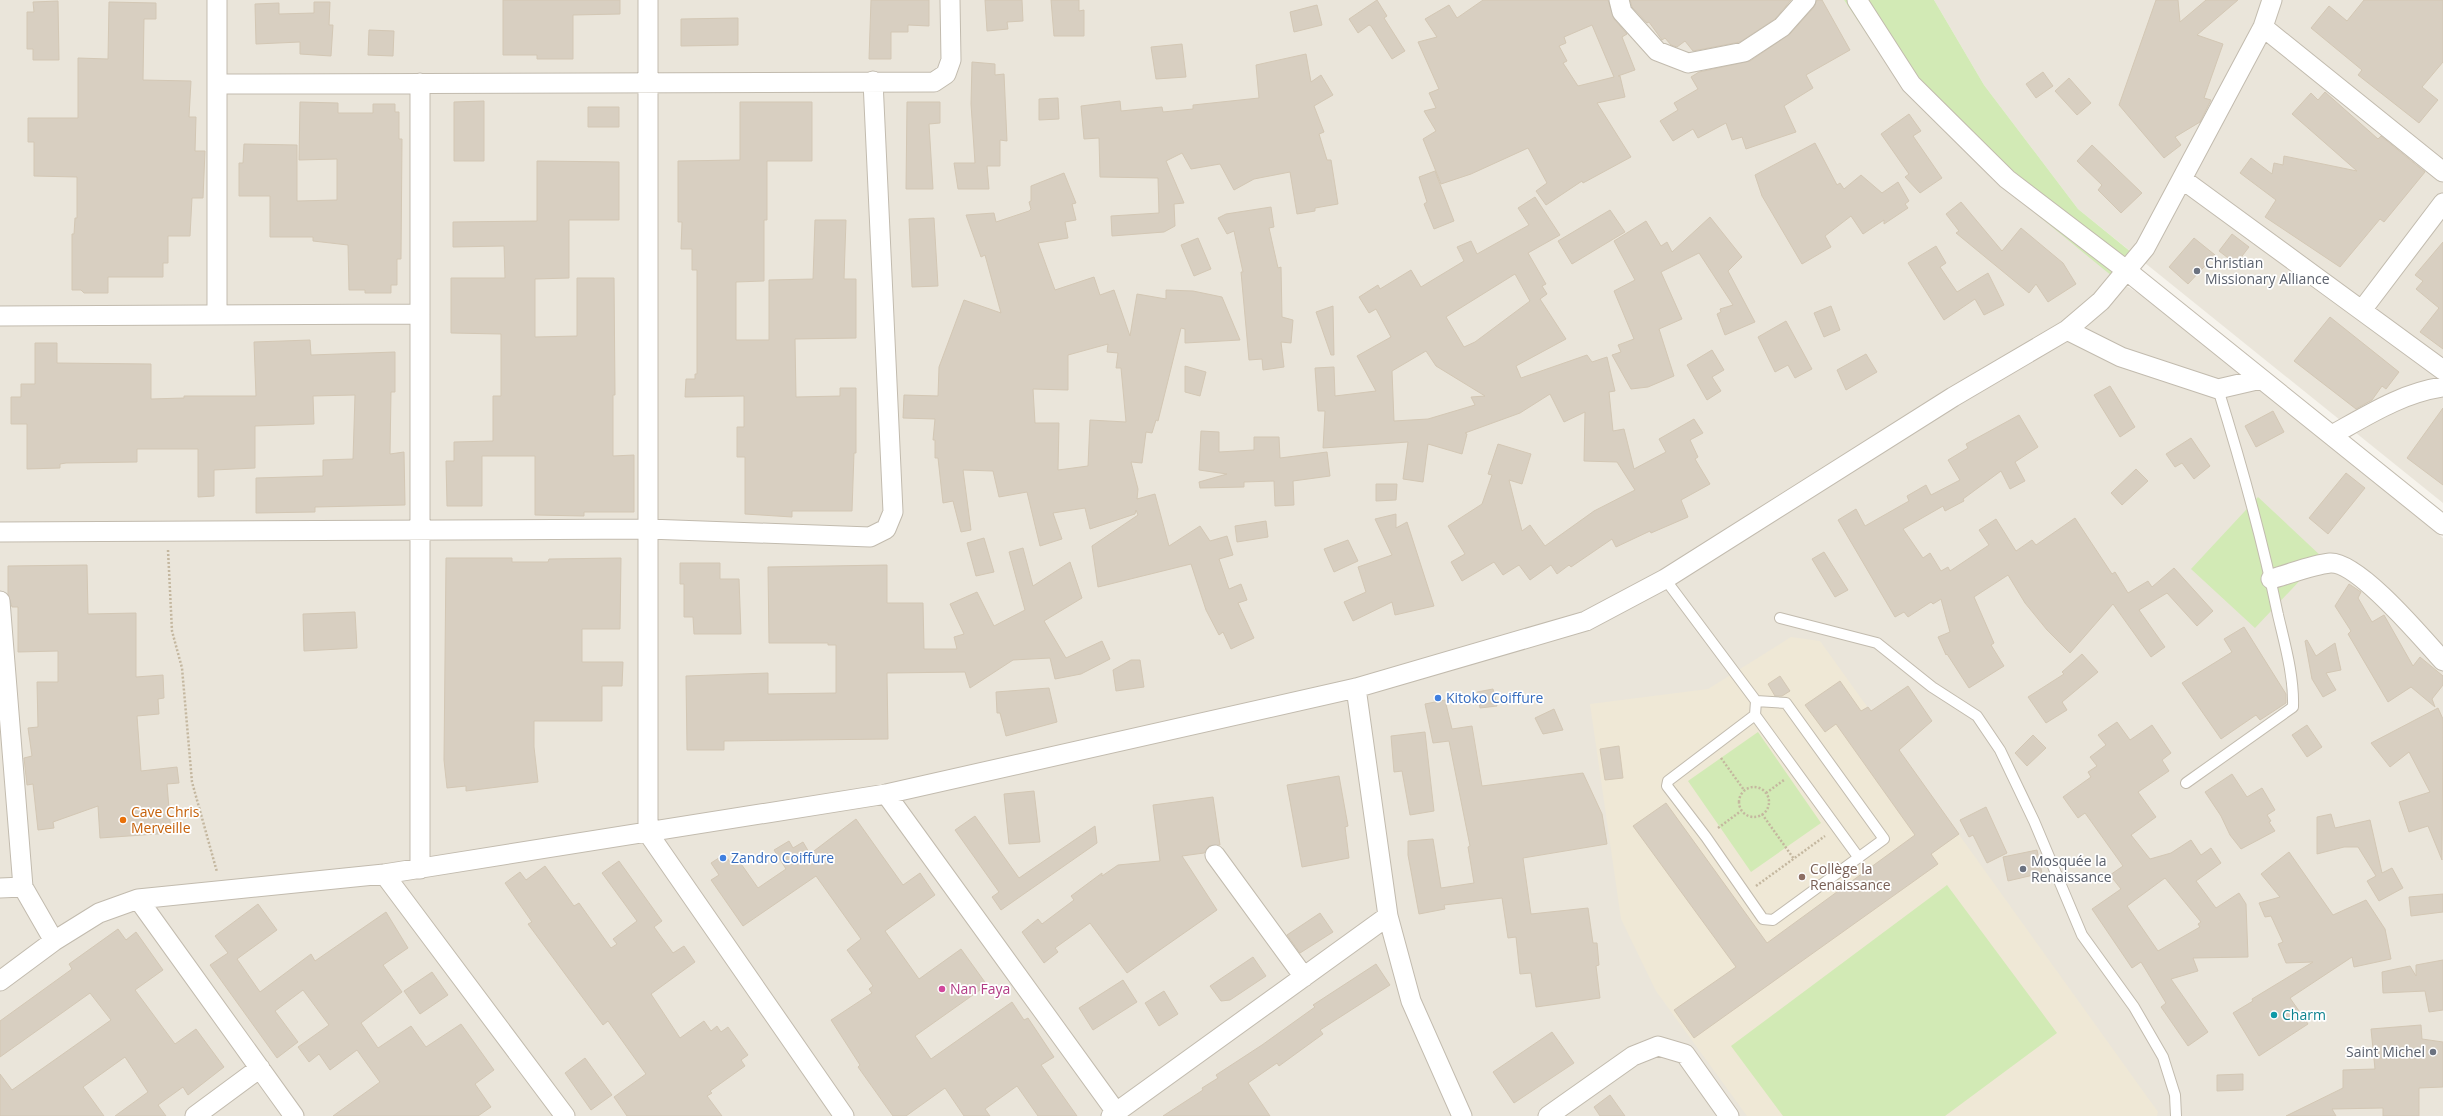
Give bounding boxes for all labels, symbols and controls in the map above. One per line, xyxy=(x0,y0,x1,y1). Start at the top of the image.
place label: Christian Missionary Alliance xyxy=(2205,253,2330,288)
marker: Christian Missionary Alliance xyxy=(2192,266,2202,276)
place label: Kitoko Coiffure xyxy=(1446,688,1543,707)
marker: Kitoko Coiffure xyxy=(1433,693,1443,703)
place label: Cave Chris Merveille xyxy=(131,802,200,837)
marker: Cave Chris Merveille xyxy=(118,815,128,825)
place label: Zandro Coiffure xyxy=(731,848,834,867)
place label: Mosquée la Renaissance xyxy=(2031,851,2112,886)
marker: Zandro Coiffure xyxy=(718,853,728,863)
place label: Collège la Renaissance xyxy=(1810,859,1891,894)
marker: Mosquée la Renaissance xyxy=(2018,864,2028,874)
marker: Collège la Renaissance xyxy=(1797,872,1807,882)
place label: Nan Faya xyxy=(950,979,1010,998)
marker: Nan Faya xyxy=(937,984,947,994)
place label: Charm xyxy=(2282,1005,2326,1024)
marker: Charm xyxy=(2269,1010,2279,1020)
place label: Saint Michel xyxy=(2346,1042,2425,1061)
marker: Saint Michel xyxy=(2428,1047,2438,1057)

